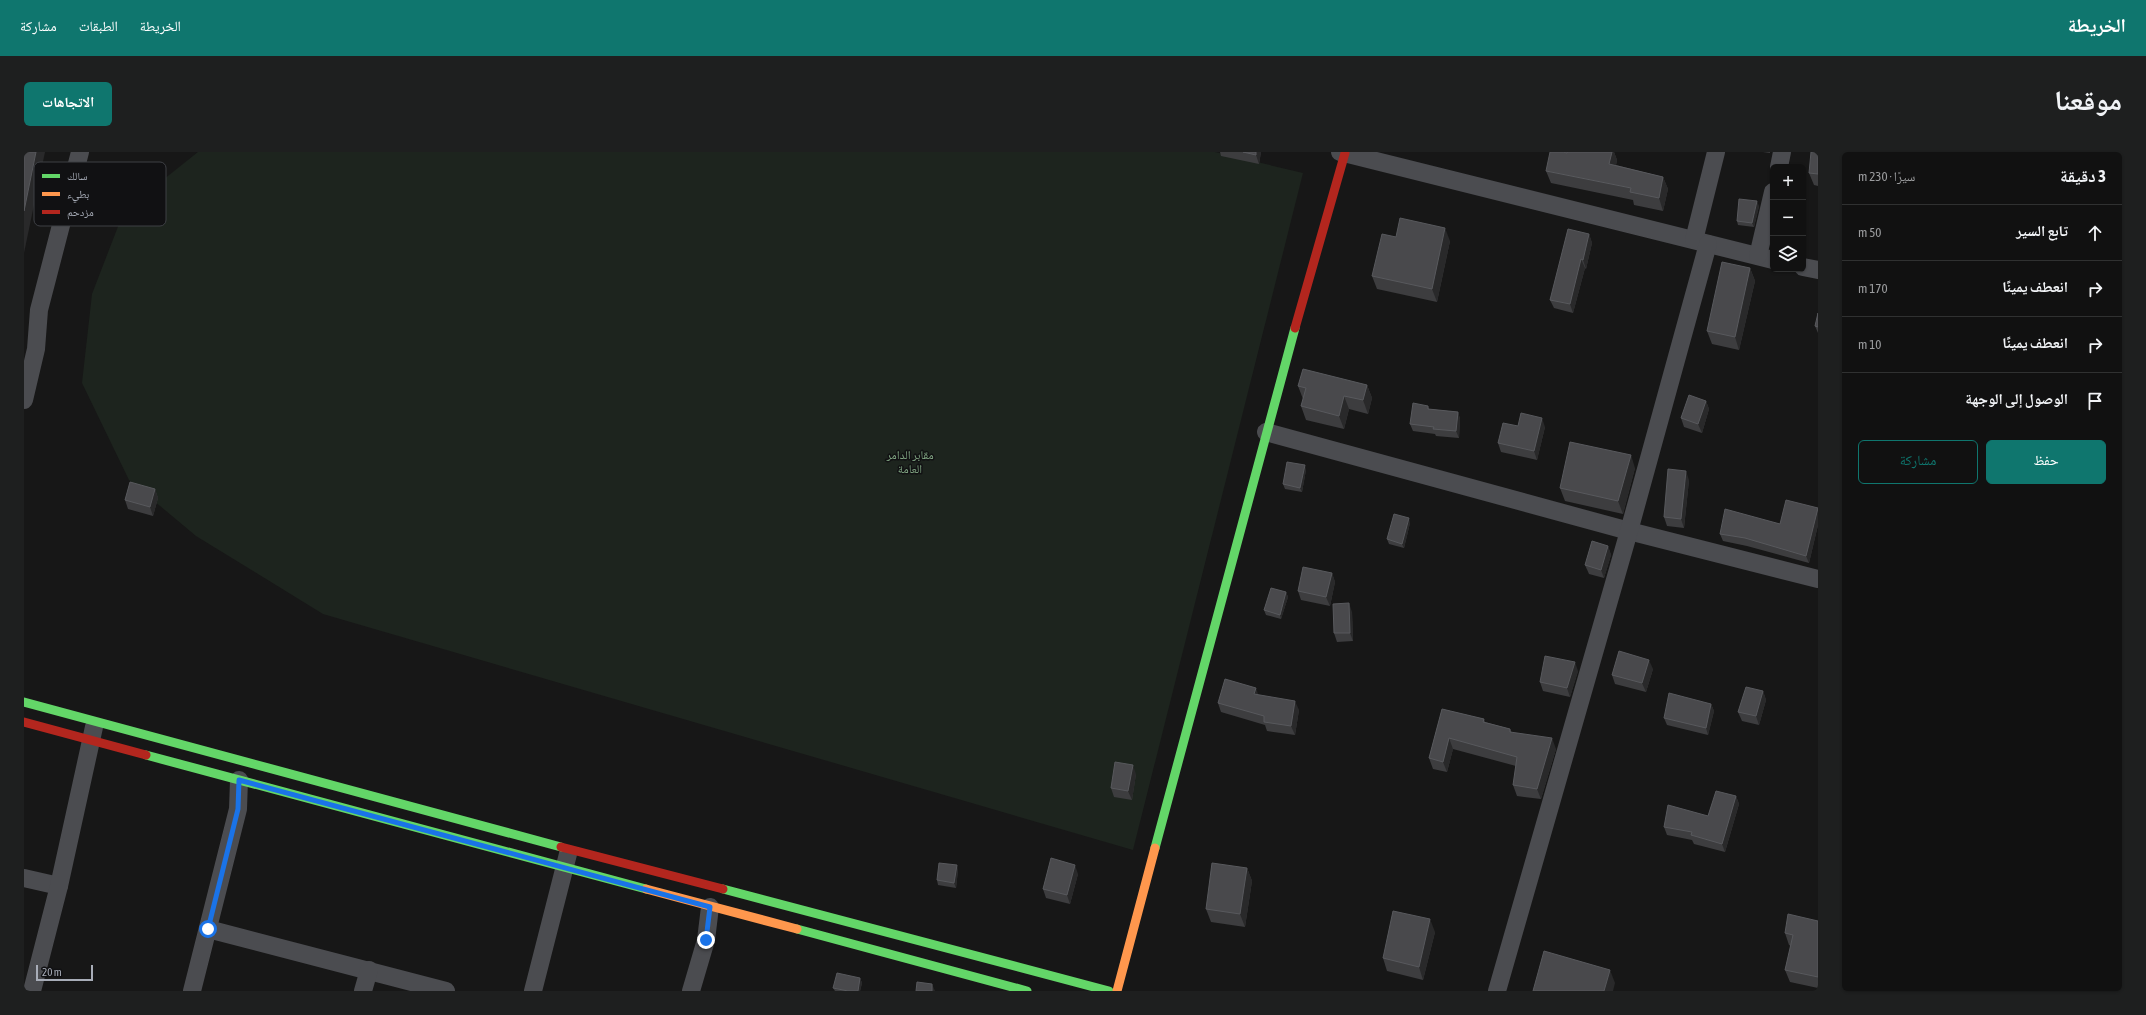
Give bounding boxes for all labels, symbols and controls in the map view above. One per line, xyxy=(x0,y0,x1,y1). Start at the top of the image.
text: الخريطة xyxy=(2068,14,2126,36)
text: مشاركة xyxy=(20,18,57,34)
text: الطبقات xyxy=(79,18,118,34)
text: الخريطة xyxy=(140,18,181,34)
button: الاتجاهات xyxy=(24,82,112,126)
text: موقعنا xyxy=(2054,84,2122,116)
legend xyxy=(34,162,166,226)
map controls xyxy=(1770,164,1806,272)
button: + xyxy=(1770,164,1806,200)
text: 3 دقيقة xyxy=(2060,166,2106,186)
text: سيرًا · 230 m xyxy=(1858,169,1915,184)
text: سالك xyxy=(67,170,87,182)
text: بطيء xyxy=(67,188,89,203)
button: − xyxy=(1770,200,1806,236)
text: مزدحم xyxy=(67,206,94,220)
text: تابع السير xyxy=(2016,222,2068,239)
icon: ahead xyxy=(2084,222,2106,244)
text: 50 m xyxy=(1858,225,1881,240)
button: layers xyxy=(1770,236,1806,272)
text: انعطف يمينًا xyxy=(2002,278,2068,295)
icon: right xyxy=(2084,278,2106,300)
text: 170 m xyxy=(1858,281,1888,296)
text: انعطف يمينًا xyxy=(2002,334,2068,351)
icon: right xyxy=(2084,334,2106,356)
text: 10 m xyxy=(1858,337,1881,352)
text: الوصول إلى الوجهة xyxy=(1965,390,2068,407)
icon: arrive xyxy=(2084,390,2106,412)
button: مشاركة xyxy=(1858,440,1978,484)
button: حفظ xyxy=(1986,440,2106,484)
park label: مقابر الدامر العامة xyxy=(885,448,934,476)
route start xyxy=(199,920,217,938)
route end xyxy=(697,931,715,949)
scale bar xyxy=(36,963,93,982)
text: 20 m xyxy=(42,966,62,978)

